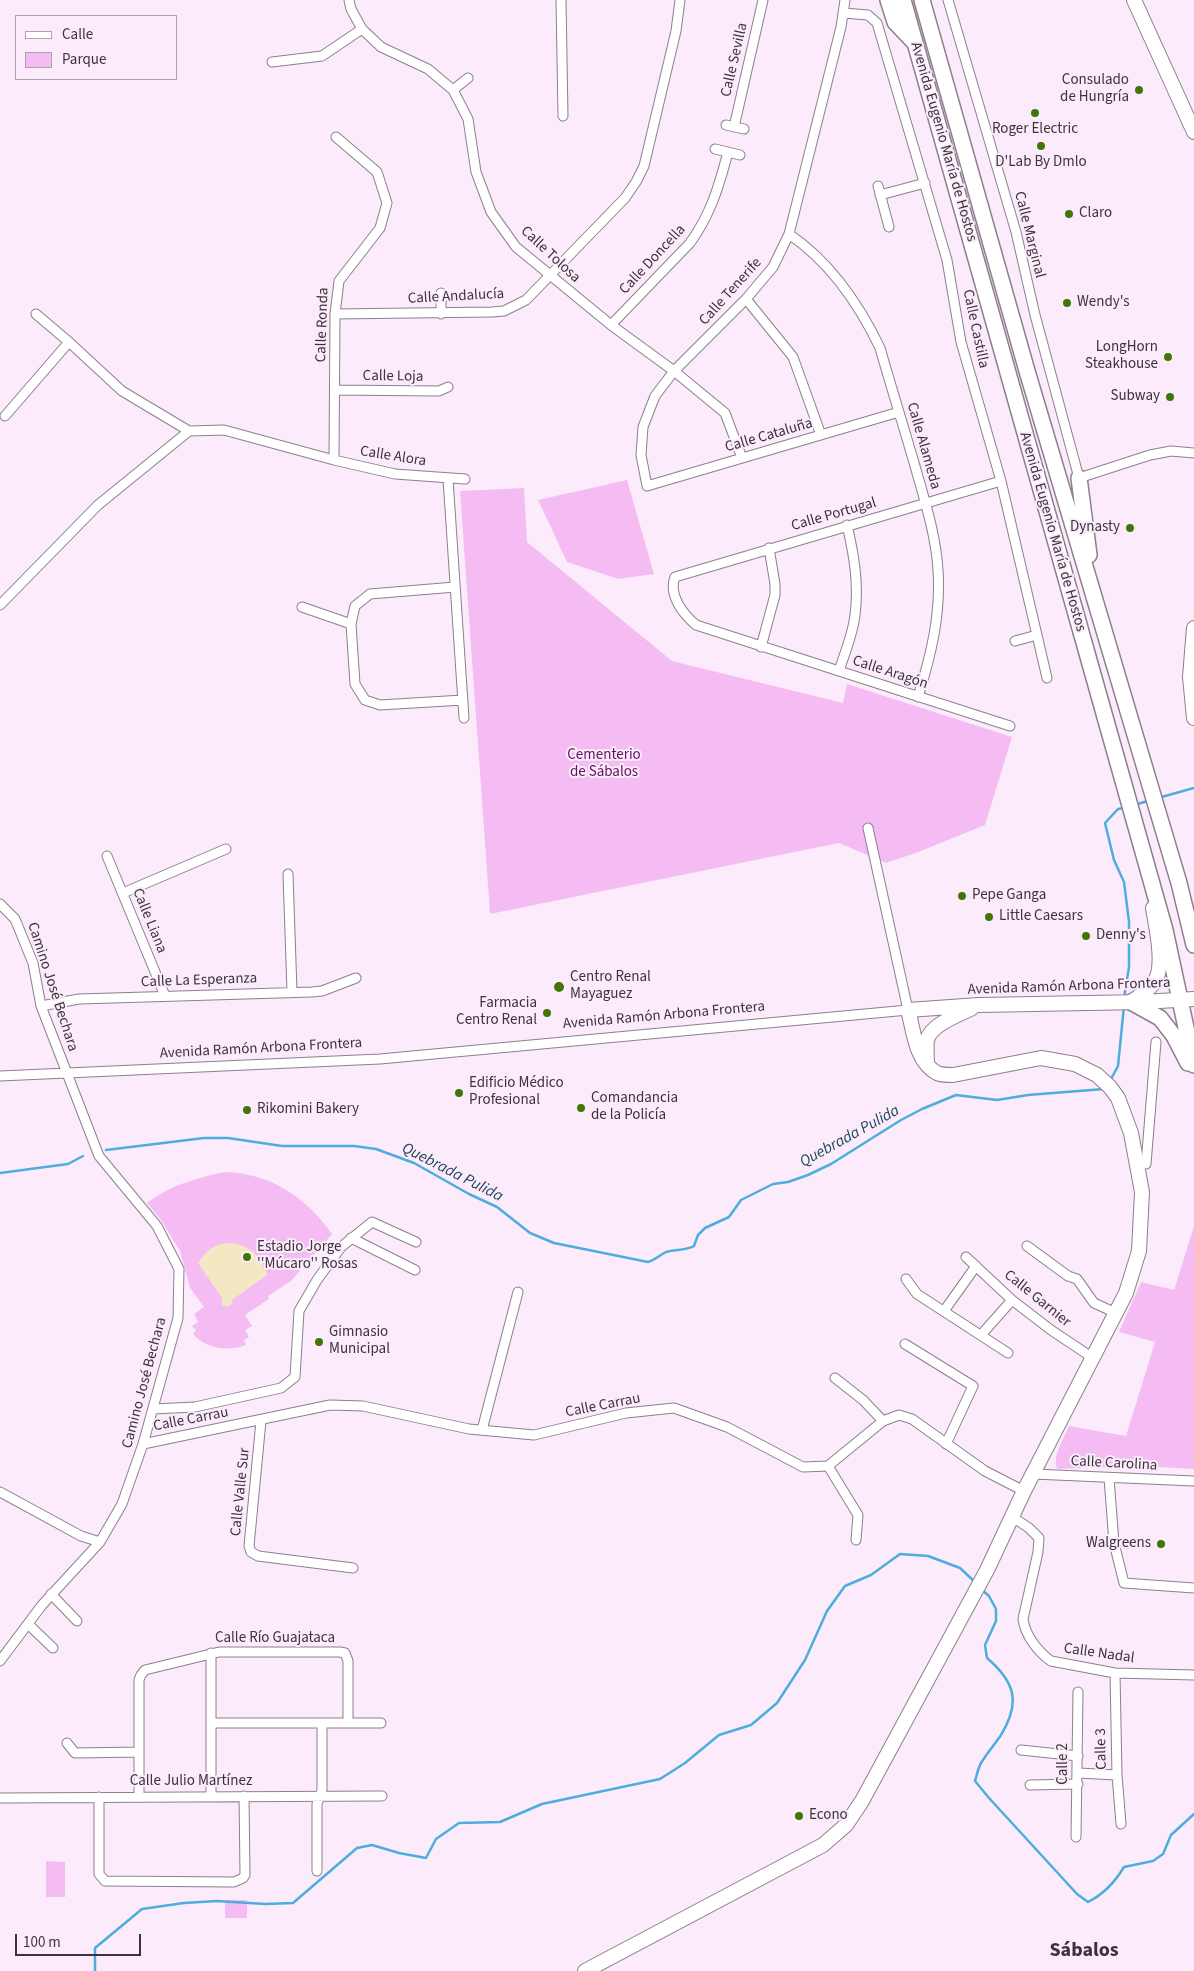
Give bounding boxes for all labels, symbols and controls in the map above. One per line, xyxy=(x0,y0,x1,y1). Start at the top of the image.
legend xyxy=(15,15,178,80)
street label: Calle Sevilla xyxy=(718,21,752,99)
text: Calle xyxy=(62,24,93,45)
street label: Avenida Eugenio María de Hostos xyxy=(906,40,980,244)
text: Parque xyxy=(62,49,106,70)
place label: Consulado de Hungría xyxy=(1060,72,1129,107)
marker: Consulado de Hungría xyxy=(1133,84,1145,96)
marker: Roger Electric xyxy=(1029,107,1041,119)
place label: Roger Electric xyxy=(992,121,1078,139)
marker: D'Lab By Dmlo xyxy=(1035,140,1047,152)
place label: D'Lab By Dmlo xyxy=(995,154,1087,172)
street label: Calle Marginal xyxy=(1010,190,1048,280)
place label: Claro xyxy=(1079,205,1112,223)
marker: Claro xyxy=(1063,208,1075,220)
street label: Calle Doncella xyxy=(616,221,690,299)
street label: Calle Tolosa xyxy=(516,223,584,287)
street label: Calle Tenerife xyxy=(696,254,766,330)
street label: Calle Andalucía xyxy=(407,285,505,309)
street label: Calle Ronda xyxy=(313,287,333,363)
street label: Calle Castilla xyxy=(958,288,992,370)
place label: Wendy's xyxy=(1077,294,1129,312)
marker: Wendy's xyxy=(1061,297,1073,309)
place label: LongHorn Steakhouse xyxy=(1085,339,1158,374)
marker: LongHorn Steakhouse xyxy=(1162,351,1174,363)
street label: Calle Loja xyxy=(362,367,424,387)
place label: Subway xyxy=(1110,388,1160,406)
marker: Subway xyxy=(1164,391,1176,403)
street label: Calle Alameda xyxy=(902,401,944,491)
street label: Calle Cataluña xyxy=(723,415,815,457)
street label: Avenida Eugenio María de Hostos xyxy=(1015,430,1089,634)
street label: Calle Alora xyxy=(359,443,427,471)
street label: Calle Portugal xyxy=(789,494,879,536)
place label: Dynasty xyxy=(1070,519,1120,537)
marker: Dynasty xyxy=(1124,522,1136,534)
street label: Calle Aragón xyxy=(850,652,930,694)
park label: Cementerio de Sábalos xyxy=(567,747,641,782)
street label: Calle Liana xyxy=(128,886,170,956)
place label: Pepe Ganga xyxy=(972,887,1046,905)
marker: Pepe Ganga xyxy=(956,890,968,902)
place label: Little Caesars xyxy=(999,908,1083,926)
marker: Little Caesars xyxy=(983,911,995,923)
street label: Camino José Bechara xyxy=(23,920,81,1054)
place label: Denny's xyxy=(1096,927,1146,945)
marker: Denny's xyxy=(1080,930,1092,942)
place label: Centro Renal Mayaguez xyxy=(570,969,651,1004)
street label: Calle La Esperanza xyxy=(141,970,257,992)
street label: Avenida Ramón Arbona Frontera xyxy=(967,974,1171,1000)
marker: Centro Renal Mayaguez xyxy=(552,980,566,994)
place label: Farmacia Centro Renal xyxy=(456,995,537,1030)
street label: Avenida Ramón Arbona Frontera xyxy=(562,998,766,1034)
marker: Farmacia Centro Renal xyxy=(541,1007,553,1019)
street label: Avenida Ramón Arbona Frontera xyxy=(159,1035,363,1063)
place label: Edificio Médico Profesional xyxy=(469,1075,564,1110)
marker: Edificio Médico Profesional xyxy=(453,1087,465,1099)
place label: Comandancia de la Policía xyxy=(591,1090,678,1125)
place label: Rikomini Bakery xyxy=(257,1101,359,1119)
marker: Comandancia de la Policía xyxy=(575,1102,587,1114)
water label: Quebrada Pulida xyxy=(797,1102,903,1172)
marker: Rikomini Bakery xyxy=(241,1104,253,1116)
water label: Quebrada Pulida xyxy=(398,1139,506,1207)
place label: Estadio Jorge ''Múcaro'' Rosas xyxy=(257,1239,358,1274)
marker: Estadio Jorge ''Múcaro'' Rosas xyxy=(241,1251,253,1263)
street label: Calle Garnier xyxy=(1000,1267,1074,1331)
street label: Camino José Bechara xyxy=(119,1316,171,1450)
place label: Gimnasio Municipal xyxy=(329,1324,390,1359)
marker: Gimnasio Municipal xyxy=(313,1336,325,1348)
street label: Calle Carrau xyxy=(564,1390,642,1422)
street label: Calle Carrau xyxy=(152,1404,230,1436)
street label: Calle Valle Sur xyxy=(227,1447,255,1537)
street label: Calle Carolina xyxy=(1070,1453,1158,1475)
place label: Walgreens xyxy=(1086,1535,1151,1553)
marker: Walgreens xyxy=(1155,1538,1167,1550)
street label: Calle Río Guajataca xyxy=(215,1630,335,1648)
street label: Calle Nadal xyxy=(1062,1640,1136,1668)
street label: Calle 3 xyxy=(1093,1728,1111,1770)
street label: Calle 2 xyxy=(1055,1743,1073,1785)
street label: Calle Julio Martínez xyxy=(130,1773,252,1791)
place label: Econo xyxy=(809,1807,848,1825)
marker: Econo xyxy=(793,1810,805,1822)
scale bar xyxy=(18,1924,144,1956)
text: 100 m xyxy=(23,1932,61,1953)
district label: Sábalos xyxy=(1049,1940,1119,1964)

